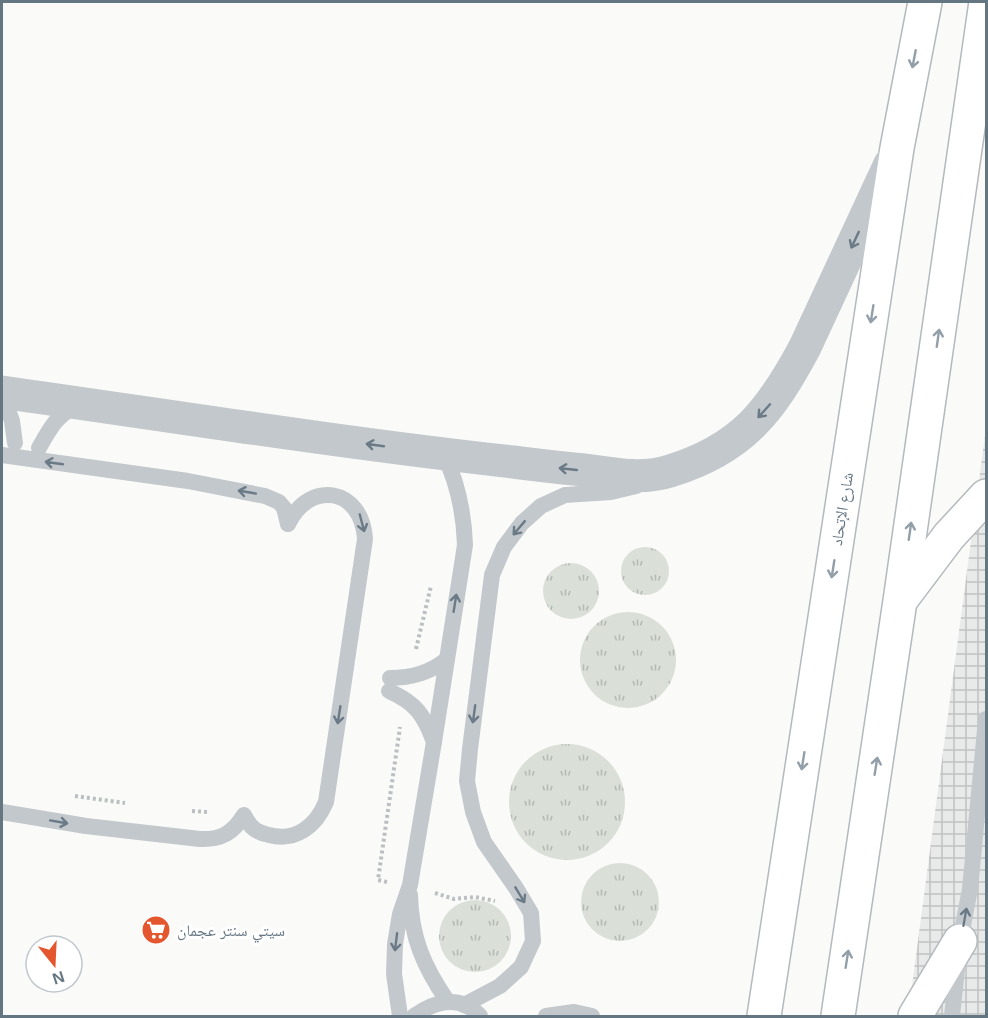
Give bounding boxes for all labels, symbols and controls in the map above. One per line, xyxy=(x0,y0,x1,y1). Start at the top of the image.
one-way arrow xyxy=(908,49,919,68)
one-way arrow xyxy=(848,230,860,248)
one-way arrow xyxy=(866,303,877,323)
one-way arrow xyxy=(933,329,944,349)
one-way arrow xyxy=(757,404,771,419)
one-way arrow xyxy=(366,439,385,450)
one-way arrow xyxy=(45,457,64,468)
one-way arrow xyxy=(559,463,579,474)
street label: شارع الإتحاد xyxy=(828,471,858,547)
one-way arrow xyxy=(237,486,257,497)
one-way arrow xyxy=(357,513,368,532)
one-way arrow xyxy=(512,520,526,535)
one-way arrow xyxy=(905,522,916,542)
one-way arrow xyxy=(827,558,838,578)
one-way arrow xyxy=(450,593,461,613)
one-way arrow xyxy=(469,704,480,723)
one-way arrow xyxy=(333,705,344,725)
one-way arrow xyxy=(798,751,809,771)
one-way arrow xyxy=(870,756,881,776)
one-way arrow xyxy=(49,816,69,827)
one-way arrow xyxy=(514,886,526,903)
one-way arrow xyxy=(960,907,971,927)
supermarket icon: سيتي سنتر عجمان xyxy=(140,914,172,946)
place label: سيتي سنتر عجمان xyxy=(177,922,285,943)
one-way arrow xyxy=(390,931,401,951)
north arrow xyxy=(24,934,84,994)
one-way arrow xyxy=(841,949,852,969)
text: N xyxy=(50,968,67,988)

